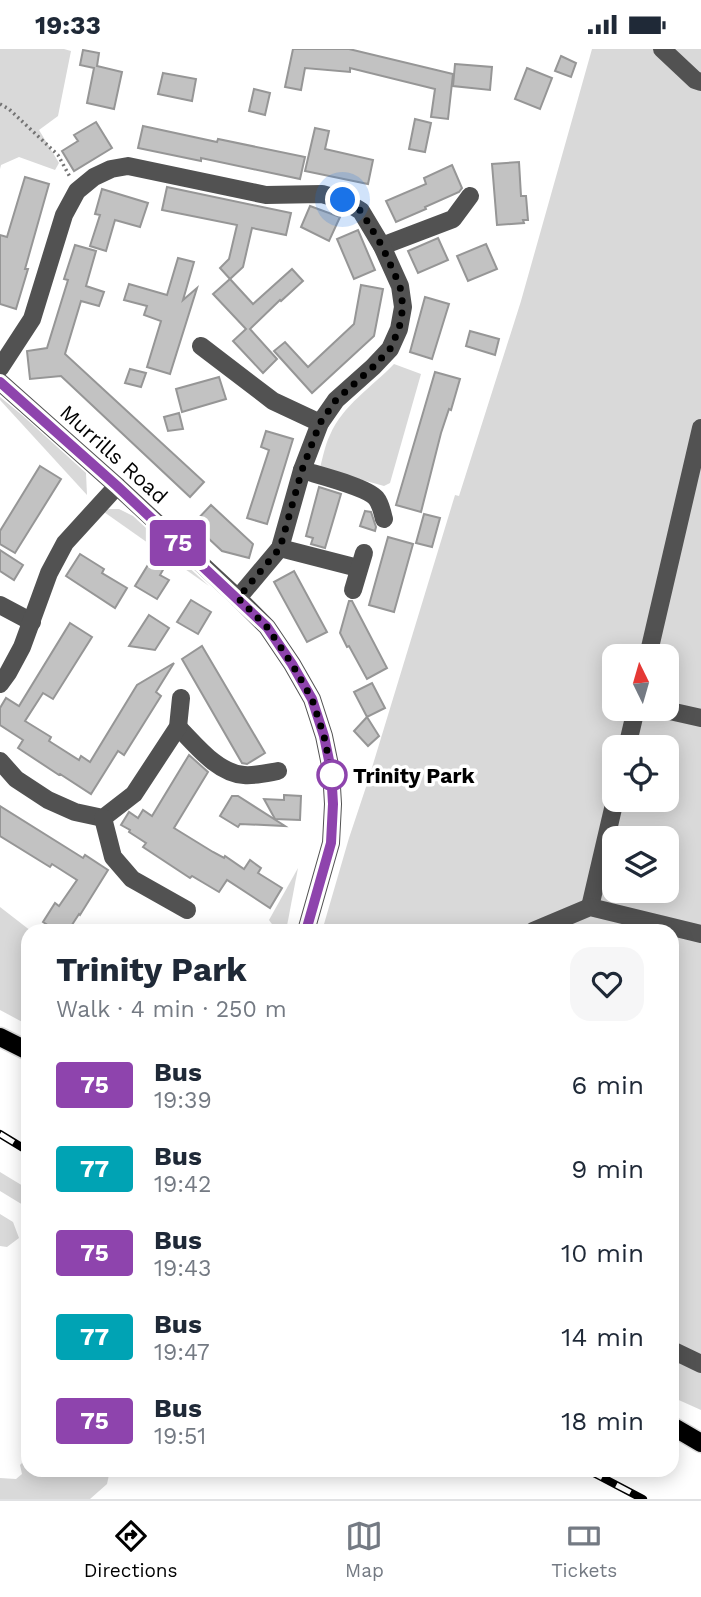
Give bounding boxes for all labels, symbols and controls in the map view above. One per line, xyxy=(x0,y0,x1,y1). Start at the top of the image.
text: 19:33 xyxy=(35,10,101,40)
your location xyxy=(325,182,360,217)
street label: Murrills Road xyxy=(55,399,173,509)
line badge: 75 xyxy=(146,520,210,566)
text: 75 xyxy=(164,529,192,557)
north arrow xyxy=(602,644,679,721)
map controls xyxy=(602,644,679,903)
button: locate xyxy=(602,735,679,812)
marker: Trinity Park xyxy=(317,760,347,790)
place label: Trinity Park xyxy=(353,763,475,788)
button: layers xyxy=(602,826,679,903)
button: heart xyxy=(570,947,644,1021)
text: Trinity Park xyxy=(56,950,247,989)
text: Walk · 4 min · 250 m xyxy=(56,996,287,1023)
text: Bus xyxy=(154,1057,202,1087)
text: 6 min xyxy=(572,1070,644,1100)
text: 75 xyxy=(80,1071,109,1099)
text: 19:39 xyxy=(154,1087,212,1114)
text: Bus xyxy=(154,1141,202,1171)
text: 9 min xyxy=(571,1154,644,1184)
text: 77 xyxy=(80,1155,109,1183)
text: 19:42 xyxy=(154,1171,211,1198)
text: Bus xyxy=(154,1225,202,1255)
text: 10 min xyxy=(561,1238,644,1268)
text: 75 xyxy=(80,1239,109,1267)
text: 19:43 xyxy=(154,1255,211,1282)
text: Bus xyxy=(154,1309,202,1339)
text: 14 min xyxy=(561,1322,644,1352)
text: 77 xyxy=(80,1323,109,1351)
text: 19:47 xyxy=(154,1339,210,1366)
text: Bus xyxy=(154,1393,202,1423)
text: 18 min xyxy=(561,1406,644,1436)
text: 75 xyxy=(80,1407,109,1435)
text: 19:51 xyxy=(154,1423,206,1450)
tab: Directions xyxy=(84,1517,178,1582)
tab: Map xyxy=(345,1517,384,1582)
tab: Tickets xyxy=(551,1517,617,1582)

